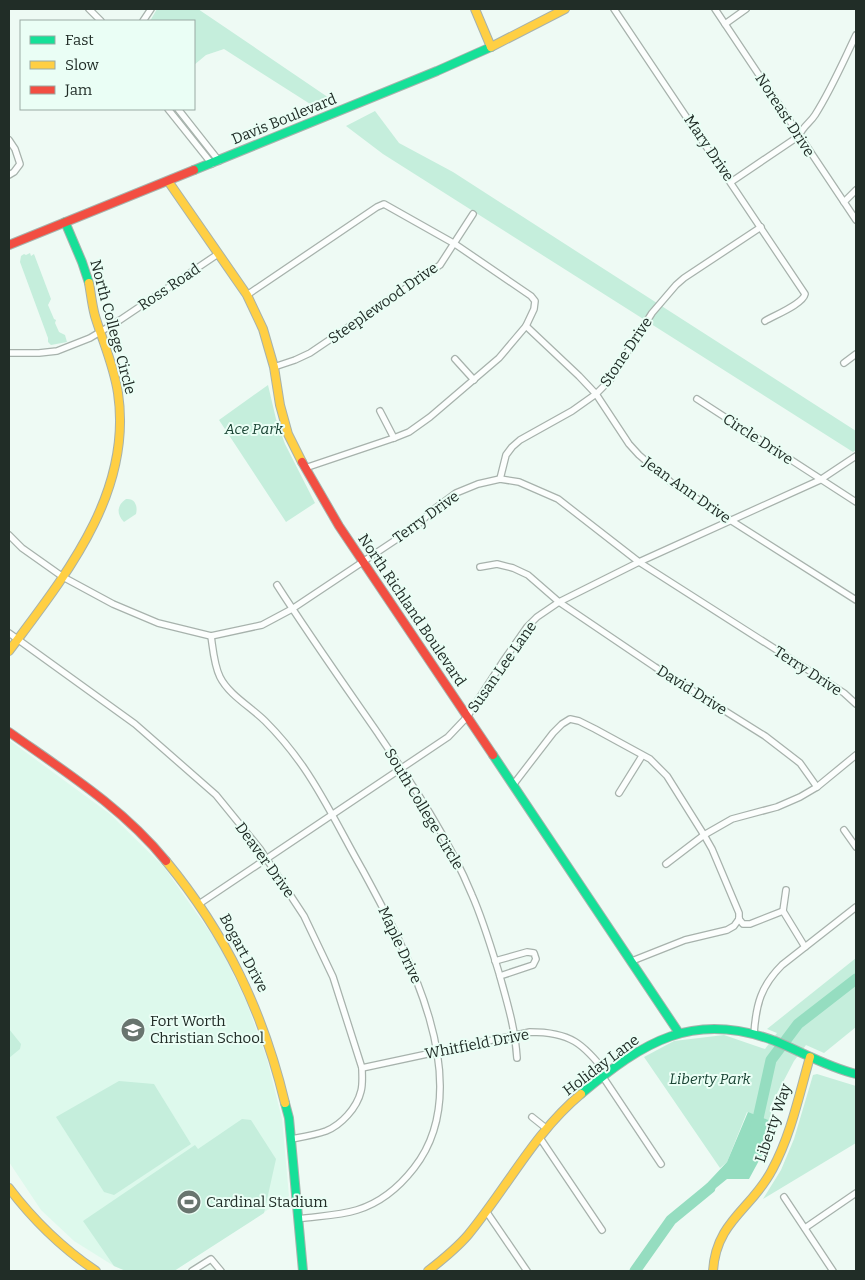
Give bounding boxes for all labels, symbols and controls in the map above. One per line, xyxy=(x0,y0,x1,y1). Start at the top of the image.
legend xyxy=(20,20,195,110)
text: Fast xyxy=(65,31,94,49)
text: Slow xyxy=(65,56,100,74)
street label: Noreast Drive xyxy=(751,70,819,160)
text: Jam xyxy=(64,81,93,99)
street label: Davis Boulevard xyxy=(229,90,339,148)
street label: Mary Drive xyxy=(680,111,738,185)
street label: North College Circle xyxy=(86,258,140,396)
street label: Steeplewood Drive xyxy=(325,259,441,347)
street label: Ross Road xyxy=(135,260,203,314)
street label: Stone Drive xyxy=(596,314,656,390)
street label: Circle Drive xyxy=(720,410,796,468)
park label: Ace Park xyxy=(224,420,284,438)
street label: Jean Ann Drive xyxy=(639,453,734,527)
street label: Terry Drive xyxy=(389,487,463,547)
street label: North Richland Boulevard xyxy=(354,530,470,690)
street label: Susan Lee Lane xyxy=(464,618,540,716)
street label: Terry Drive xyxy=(771,642,845,700)
street label: David Drive xyxy=(654,661,730,719)
street label: South College Circle xyxy=(381,745,467,873)
street label: Deaver Drive xyxy=(232,819,298,901)
street label: Maple Drive xyxy=(374,904,426,986)
street label: Bogart Drive xyxy=(216,911,272,995)
place label: Fort Worth Christian School xyxy=(150,1012,264,1047)
school or university icon: Fort Worth Christian School xyxy=(120,1017,146,1043)
street label: Whitfield Drive xyxy=(423,1025,531,1063)
street label: Holiday Lane xyxy=(559,1031,643,1099)
park label: Liberty Park xyxy=(669,1070,752,1088)
street label: Liberty Way xyxy=(751,1081,795,1165)
sports icon: Cardinal Stadium xyxy=(176,1189,202,1215)
place label: Cardinal Stadium xyxy=(206,1193,328,1211)

